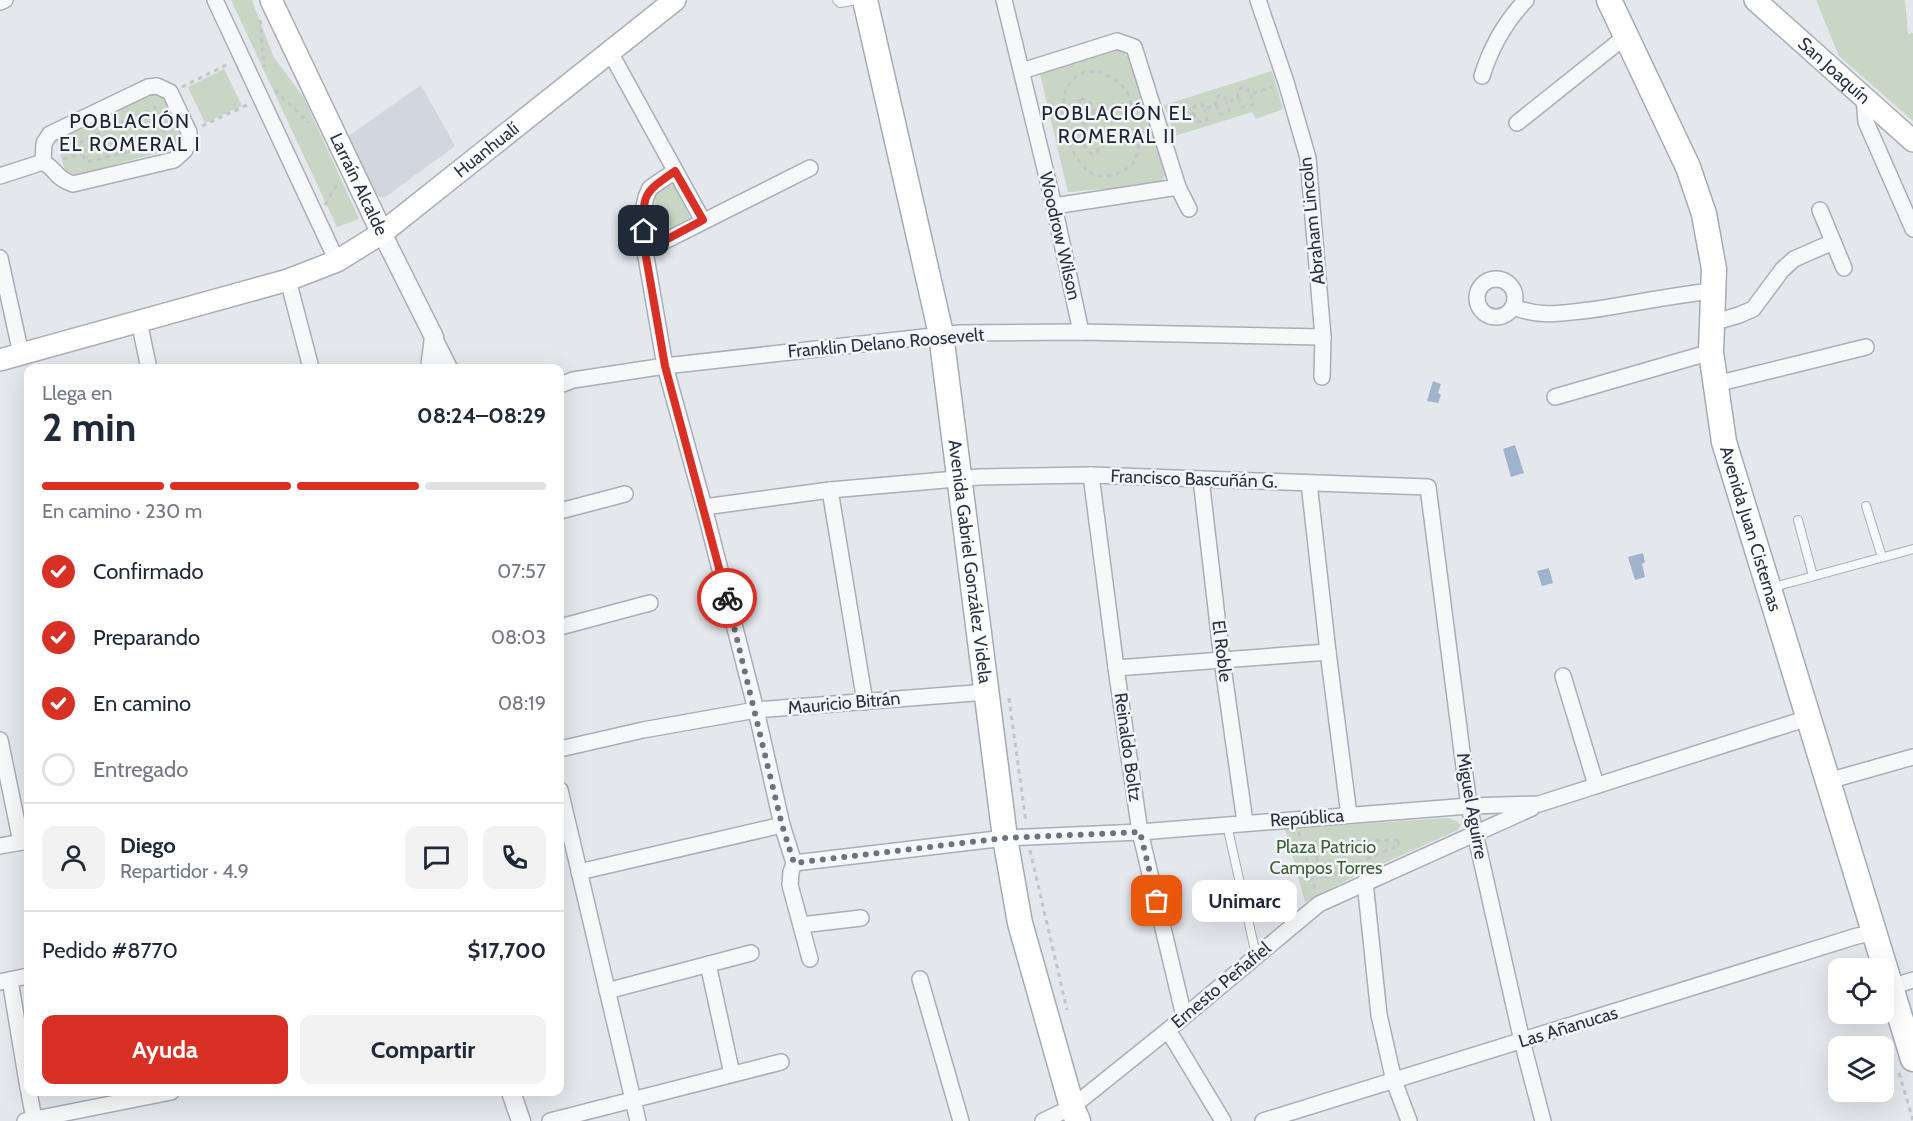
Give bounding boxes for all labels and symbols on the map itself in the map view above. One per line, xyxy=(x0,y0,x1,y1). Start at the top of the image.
street label: San Joaquín xyxy=(1793,33,1875,109)
district label: POBLACIÓN EL ROMERAL II xyxy=(1041,101,1193,148)
district label: POBLACIÓN EL ROMERAL I xyxy=(59,109,201,156)
street label: Huanhualí xyxy=(450,117,523,182)
street label: Larraín Alcalde xyxy=(325,129,393,239)
street label: Abraham Lincoln xyxy=(1294,156,1330,286)
street label: Woodrow Wilson xyxy=(1035,170,1085,302)
pin xyxy=(618,205,669,256)
street label: Franklin Delano Roosevelt xyxy=(787,323,985,363)
street label: Avenida Gabriel González Videla xyxy=(944,438,996,685)
street label: Avenida Juan Cisternas xyxy=(1715,443,1786,614)
street label: Francisco Bascuñán G. xyxy=(1110,465,1278,493)
courier xyxy=(697,568,757,628)
street label: El Roble xyxy=(1207,619,1237,683)
street label: Mauricio Bitrán xyxy=(787,687,901,719)
street label: Reinaldo Boltz xyxy=(1109,691,1147,803)
street label: Miguel Aguirre xyxy=(1452,751,1492,861)
street label: República xyxy=(1269,804,1345,832)
park label: Plaza Patricio Campos Torres xyxy=(1270,836,1382,879)
pin xyxy=(1131,875,1182,926)
callout: Unimarc xyxy=(1193,880,1298,922)
street label: Ernesto Peñafiel xyxy=(1167,936,1276,1033)
street label: Las Añanucas xyxy=(1516,1001,1620,1053)

